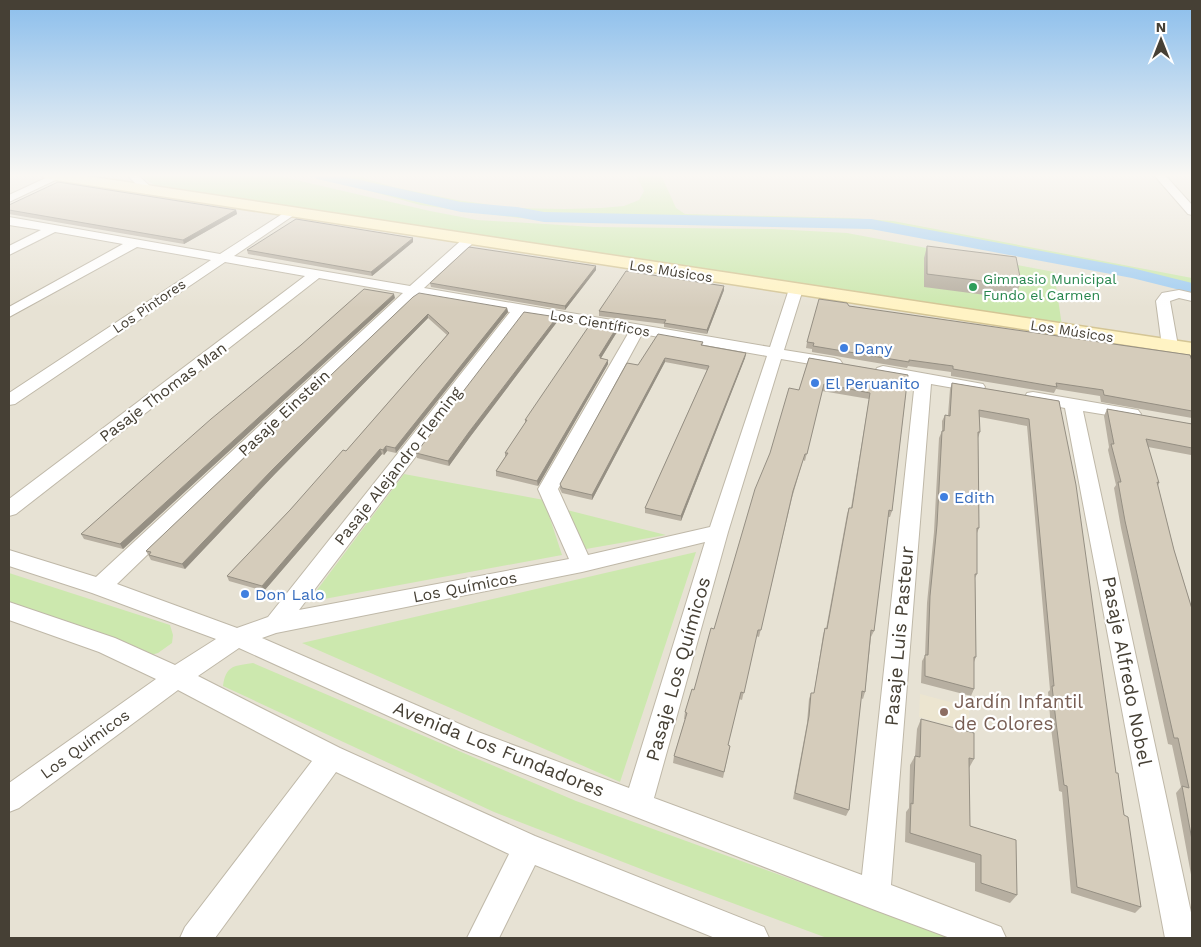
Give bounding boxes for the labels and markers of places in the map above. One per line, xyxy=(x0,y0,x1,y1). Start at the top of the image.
place label: Gimnasio Municipal Fundo el Carmen xyxy=(983,271,1117,303)
marker: Gimnasio Municipal Fundo el Carmen xyxy=(967,281,979,293)
place label: Dany xyxy=(854,339,893,358)
marker: Dany xyxy=(838,342,850,354)
place label: El Peruanito xyxy=(825,374,920,393)
marker: El Peruanito xyxy=(809,377,821,389)
place label: Edith xyxy=(954,488,995,507)
marker: Edith xyxy=(938,491,950,503)
place label: Don Lalo xyxy=(255,585,325,604)
marker: Don Lalo xyxy=(239,588,251,600)
place label: Jardín Infantil de Colores xyxy=(954,690,1083,735)
marker: Jardín Infantil de Colores xyxy=(938,706,950,718)

